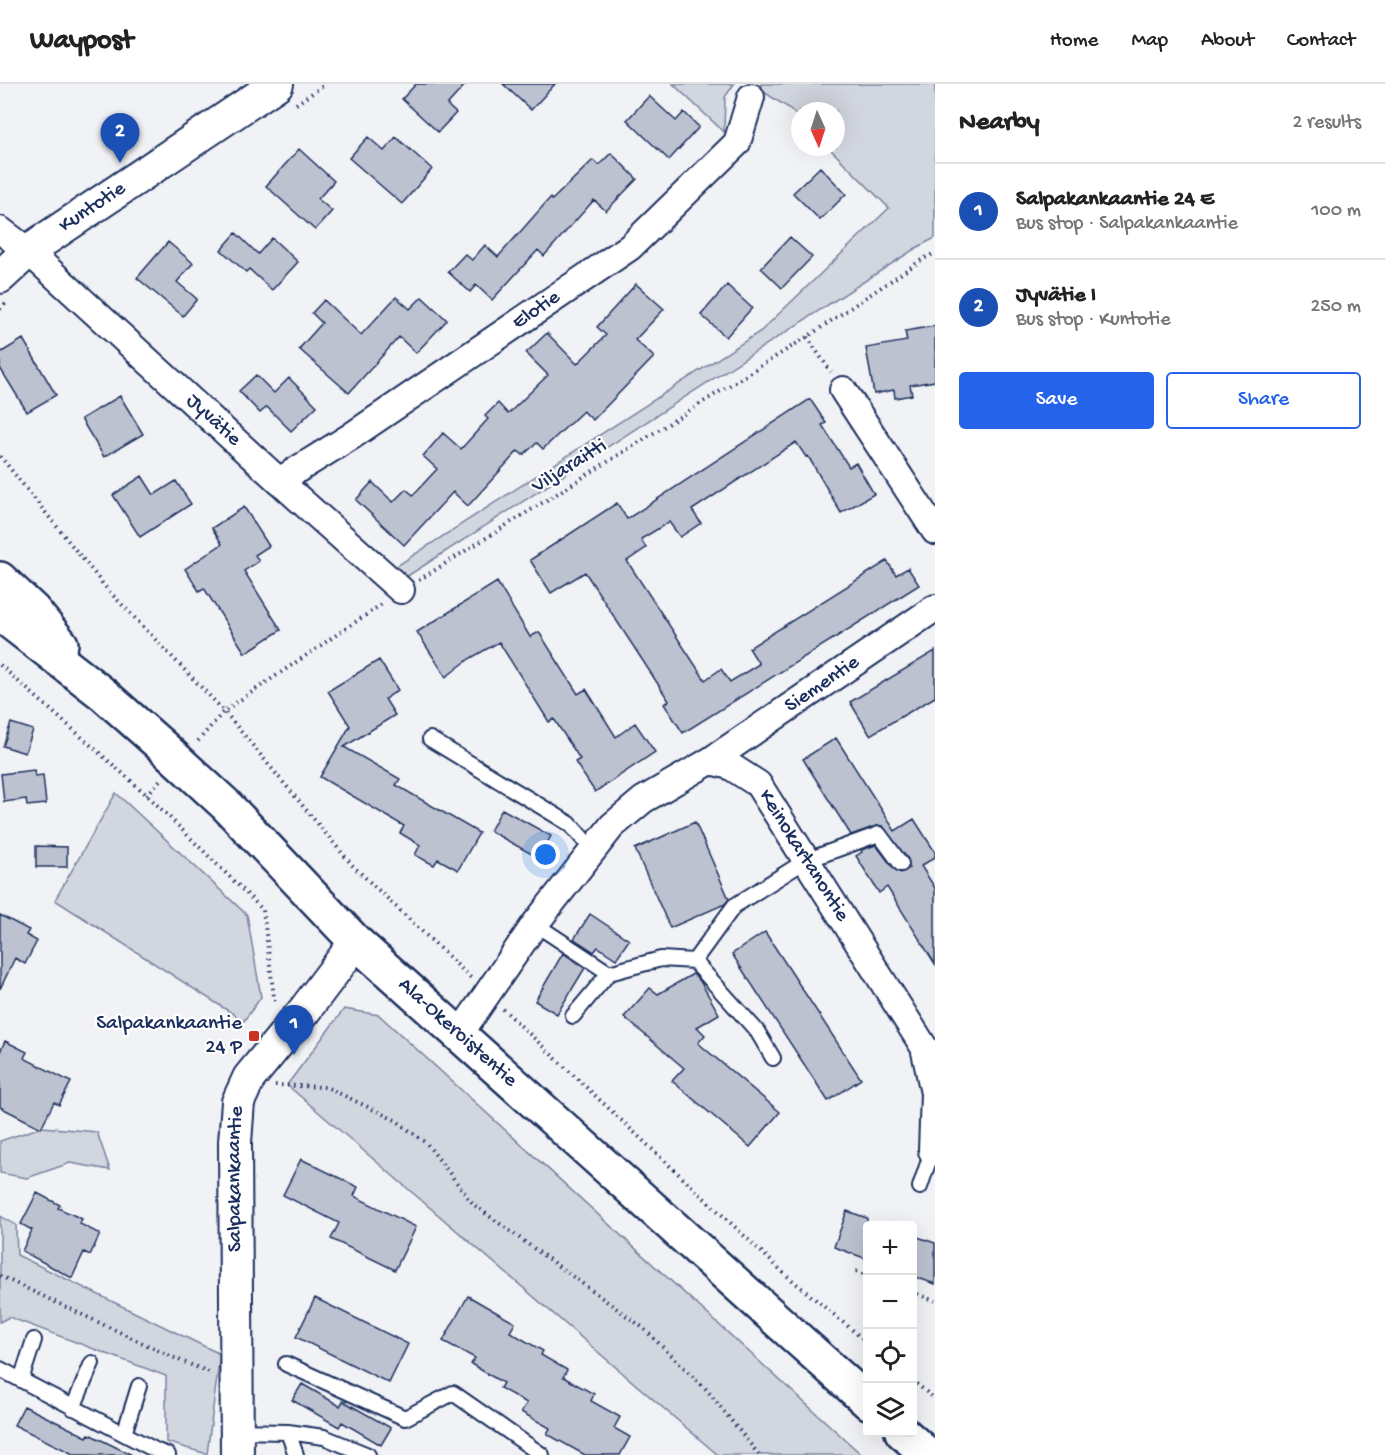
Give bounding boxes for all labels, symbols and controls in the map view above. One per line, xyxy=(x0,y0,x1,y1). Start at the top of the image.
text: Waypost xyxy=(30,25,133,58)
text: Home xyxy=(1050,29,1098,54)
text: Map xyxy=(1131,29,1168,54)
text: About xyxy=(1201,29,1254,54)
text: Contact xyxy=(1287,29,1355,54)
north arrow xyxy=(791,102,845,156)
text: Nearby xyxy=(959,108,1040,139)
text: 2 results xyxy=(1292,112,1361,135)
pin: 2 xyxy=(100,113,140,163)
street label: Kuntotie xyxy=(55,176,132,239)
text: Salpakankaantie 24 E xyxy=(1016,187,1214,213)
text: 1 xyxy=(974,200,983,223)
text: 100 m xyxy=(1311,200,1361,223)
text: Bus stop · Salpakankaantie xyxy=(1016,213,1238,236)
text: Jyvätie I xyxy=(1016,283,1096,309)
street label: Elotie xyxy=(508,285,566,336)
text: 2 xyxy=(974,296,983,319)
text: 250 m xyxy=(1310,296,1361,319)
text: Bus stop · Kuntotie xyxy=(1016,309,1170,332)
button: Save xyxy=(959,372,1154,429)
button: Share xyxy=(1166,372,1361,429)
street label: Jyvätie xyxy=(180,389,247,453)
street label: Viljaraitti xyxy=(527,434,612,500)
street label: Siementie xyxy=(780,650,866,719)
street label: Keinokartanontie xyxy=(752,785,855,928)
your location xyxy=(531,840,560,869)
street label: Ala-Okeroistentie xyxy=(392,973,523,1094)
pin: 1 xyxy=(274,1006,314,1055)
place label: Salpakankaantie 24 P xyxy=(96,1012,243,1061)
marker: Salpakankaantie 24 P xyxy=(247,1029,261,1043)
street label: Salpakankaantie xyxy=(222,1104,250,1252)
map controls xyxy=(863,1221,917,1437)
button: + xyxy=(863,1221,917,1275)
button: − xyxy=(863,1275,917,1329)
button: locate xyxy=(863,1329,917,1383)
button: layers xyxy=(863,1383,917,1437)

